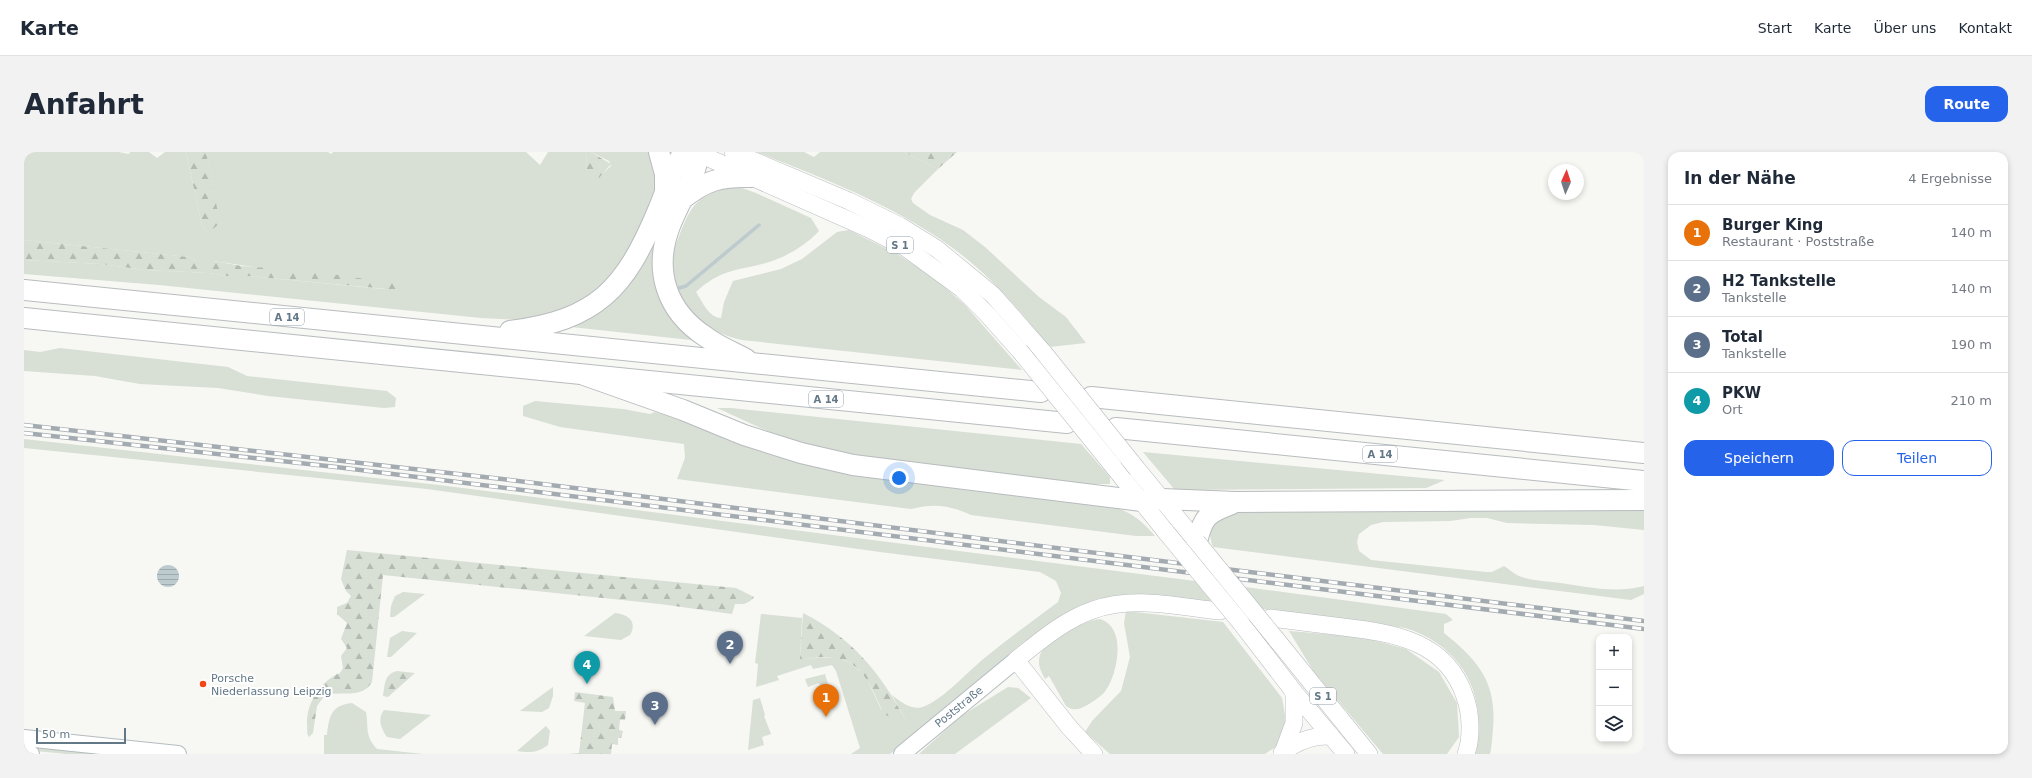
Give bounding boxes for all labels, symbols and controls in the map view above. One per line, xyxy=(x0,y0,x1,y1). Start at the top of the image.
text: Karte xyxy=(20,17,79,39)
text: Start xyxy=(1758,20,1792,36)
text: Karte xyxy=(1814,20,1851,36)
text: Über uns xyxy=(1873,20,1936,36)
text: Kontakt xyxy=(1958,20,2012,36)
button: Route xyxy=(1925,86,2008,122)
text: Anfahrt xyxy=(24,88,144,121)
north arrow xyxy=(1548,164,1584,200)
text: In der Nähe xyxy=(1684,168,1796,188)
text: 4 Ergebnisse xyxy=(1908,171,1992,186)
text: Burger King xyxy=(1722,216,1823,234)
text: 1 xyxy=(1692,225,1702,240)
text: 140 m xyxy=(1950,225,1992,240)
text: Restaurant · Poststraße xyxy=(1722,234,1874,249)
road number: S 1 xyxy=(887,237,913,253)
text: H2 Tankstelle xyxy=(1722,272,1836,290)
text: 2 xyxy=(1692,281,1702,296)
text: 140 m xyxy=(1950,281,1992,296)
text: Tankstelle xyxy=(1722,290,1787,305)
road number: A 14 xyxy=(270,309,304,325)
text: Total xyxy=(1722,328,1763,346)
text: 3 xyxy=(1692,337,1702,352)
text: 190 m xyxy=(1950,337,1992,352)
text: Tankstelle xyxy=(1722,346,1787,361)
text: PKW xyxy=(1722,384,1761,402)
road number: A 14 xyxy=(809,391,843,407)
text: 4 xyxy=(1692,393,1702,408)
text: 210 m xyxy=(1950,393,1992,408)
text: Ort xyxy=(1722,402,1743,417)
button: Speichern xyxy=(1684,440,1834,476)
button: Teilen xyxy=(1842,440,1992,476)
road number: A 14 xyxy=(1363,446,1397,462)
your location xyxy=(889,468,909,488)
pin: 2 xyxy=(717,631,743,664)
map controls xyxy=(1596,634,1632,742)
button: + xyxy=(1596,634,1632,670)
pin: 4 xyxy=(574,651,600,684)
button: − xyxy=(1596,670,1632,706)
place label: Porsche Niederlassung Leipzig xyxy=(211,672,332,698)
marker: Porsche Niederlassung Leipzig xyxy=(198,679,208,689)
pin: 1 xyxy=(813,684,839,717)
street label: Poststraße xyxy=(932,684,986,730)
road number: S 1 xyxy=(1310,688,1336,704)
pin: 3 xyxy=(642,692,668,725)
button: layers xyxy=(1596,706,1632,742)
scale bar xyxy=(36,726,126,745)
text: 50 m xyxy=(42,728,70,741)

